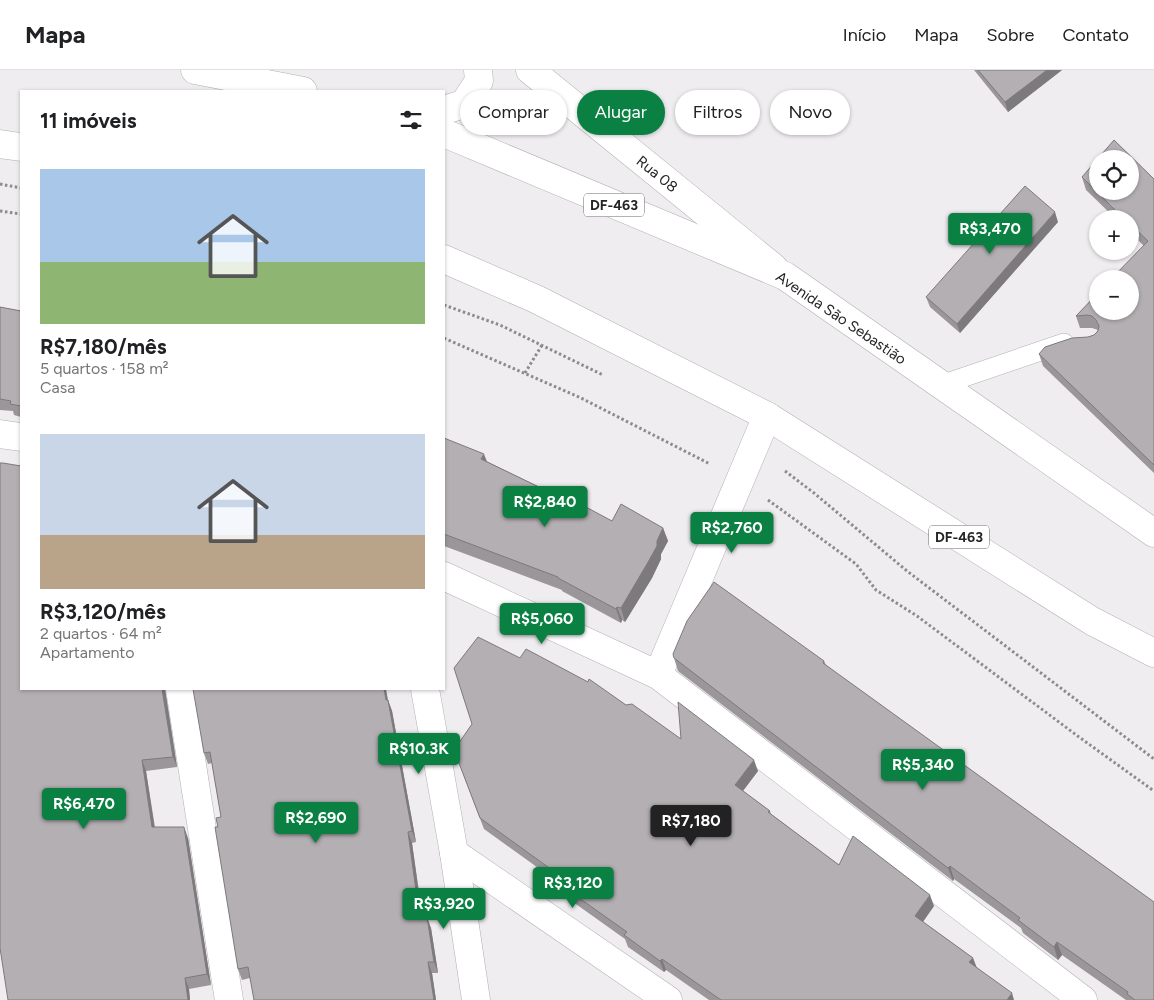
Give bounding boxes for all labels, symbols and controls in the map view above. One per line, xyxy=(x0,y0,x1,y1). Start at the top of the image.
text: Mapa xyxy=(25,20,86,49)
text: Início xyxy=(843,24,886,46)
text: Mapa xyxy=(914,24,958,46)
text: Sobre xyxy=(986,24,1034,46)
text: Contato xyxy=(1062,24,1129,46)
chip: Comprar xyxy=(460,90,567,135)
chip: Alugar xyxy=(577,90,665,135)
chip: Filtros xyxy=(675,90,760,135)
chip: Novo xyxy=(770,90,850,135)
icon: filters xyxy=(397,106,425,134)
text: 11 imóveis xyxy=(40,108,137,133)
map controls xyxy=(1089,150,1139,320)
button: locate xyxy=(1089,150,1139,200)
street label: Rua 08 xyxy=(633,152,681,196)
road number: DF-463 xyxy=(584,194,644,216)
icon: home xyxy=(188,201,278,291)
button: + xyxy=(1089,210,1139,260)
pin: R$3,470 xyxy=(944,212,1036,255)
text: R$3,470 xyxy=(959,219,1021,238)
street label: Avenida São Sebastião xyxy=(772,268,910,369)
button: − xyxy=(1089,270,1139,320)
text: R$7,180/mês xyxy=(40,334,166,359)
text: 5 quartos · 158 m² xyxy=(40,359,169,378)
text: Casa xyxy=(40,378,75,397)
icon: home xyxy=(188,466,278,556)
pin: R$2,840 xyxy=(499,486,591,528)
text: R$2,840 xyxy=(514,492,576,511)
pin: R$2,760 xyxy=(686,512,778,554)
text: R$2,760 xyxy=(701,518,763,537)
road number: DF-463 xyxy=(929,526,989,548)
text: R$3,120/mês xyxy=(40,599,166,624)
pin: R$5,060 xyxy=(496,602,588,645)
text: R$5,060 xyxy=(511,609,573,628)
text: 2 quartos · 64 m² xyxy=(40,624,162,643)
text: Apartamento xyxy=(40,643,135,662)
pin: R$10.3K xyxy=(373,732,465,775)
text: R$10.3K xyxy=(389,739,449,758)
pin: R$5,340 xyxy=(877,748,969,791)
text: R$5,340 xyxy=(892,755,954,774)
pin: R$6,470 xyxy=(38,788,130,830)
text: R$6,470 xyxy=(53,794,115,813)
pin: R$2,690 xyxy=(270,802,362,844)
pin: R$7,180 xyxy=(645,804,737,847)
text: R$2,690 xyxy=(285,808,347,827)
text: R$7,180 xyxy=(661,811,721,830)
pin: R$3,120 xyxy=(527,866,619,909)
text: R$3,120 xyxy=(544,873,602,892)
pin: R$3,920 xyxy=(398,888,490,930)
text: R$3,920 xyxy=(413,894,475,913)

